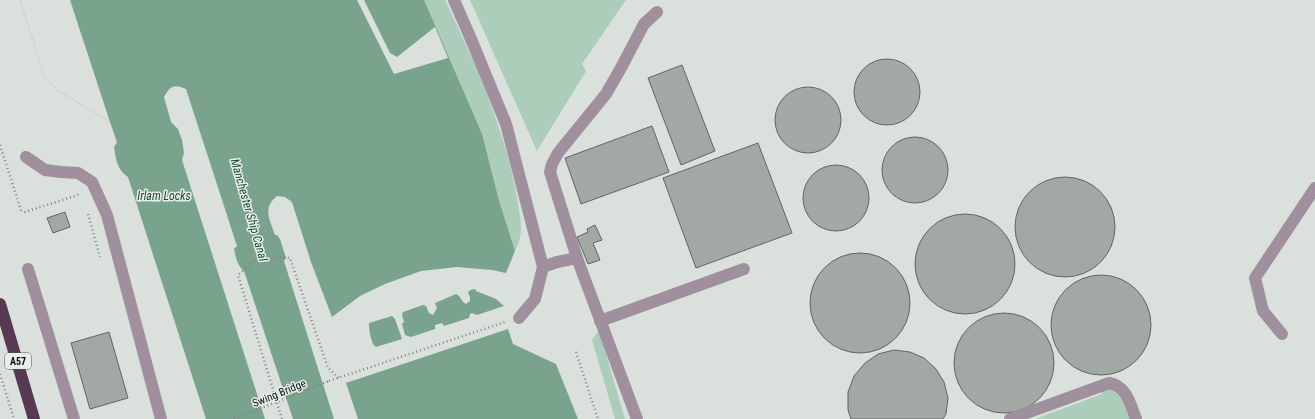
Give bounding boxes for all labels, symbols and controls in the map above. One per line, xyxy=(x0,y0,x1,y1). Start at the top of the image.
water label: Manchester Ship Canal xyxy=(228,157,270,263)
water label: Irlam Locks xyxy=(137,189,191,203)
road number: A57 xyxy=(5,353,31,369)
street label: Swing Bridge xyxy=(251,377,308,410)

